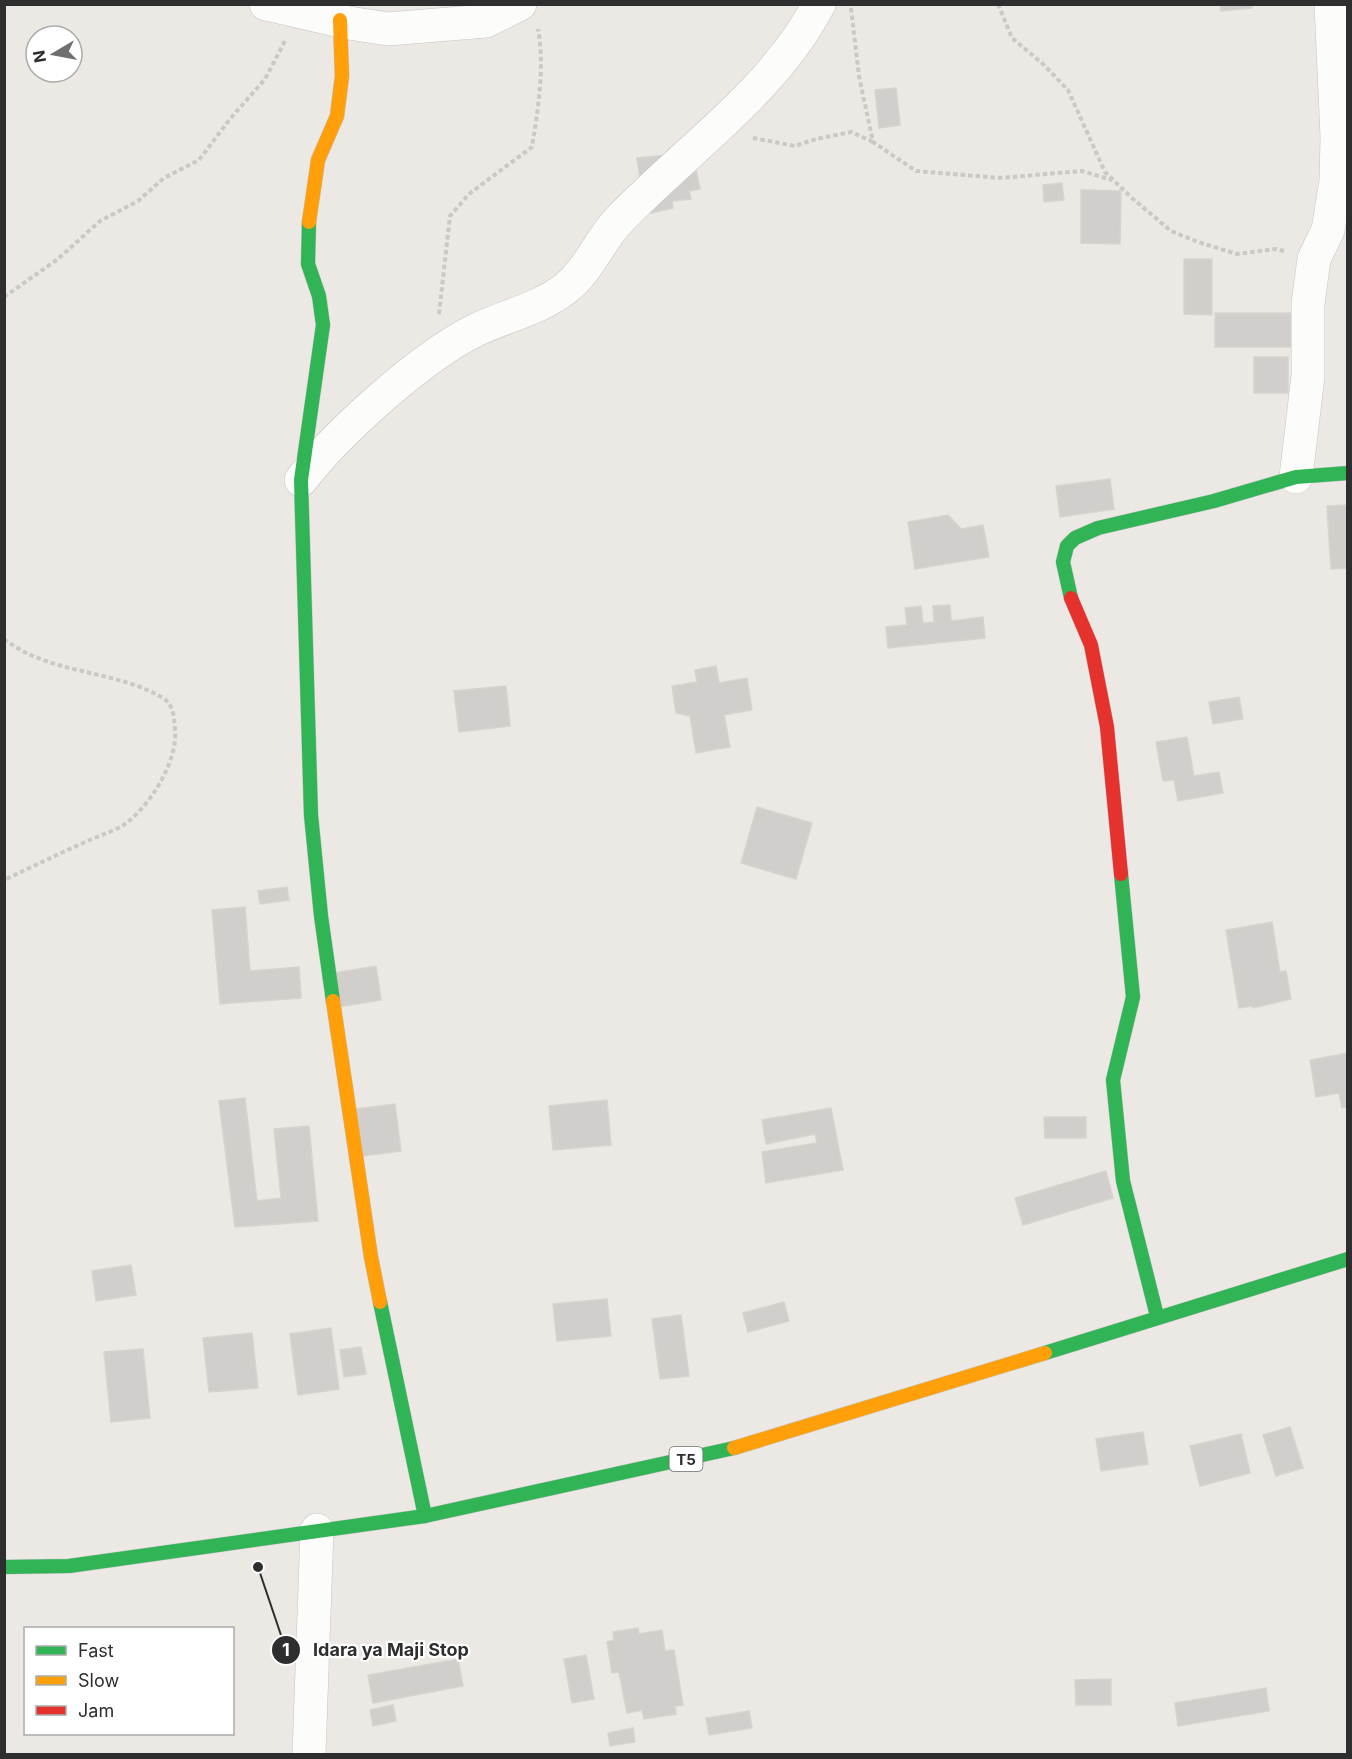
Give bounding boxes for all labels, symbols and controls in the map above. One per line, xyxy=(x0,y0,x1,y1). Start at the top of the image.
north arrow xyxy=(24,24,84,84)
text: N xyxy=(28,49,50,64)
road number: T5 xyxy=(670,1447,702,1471)
legend xyxy=(24,1627,234,1735)
callout: Idara ya Maji Stop xyxy=(271,1632,481,1668)
text: 1 xyxy=(282,1639,290,1660)
text: Idara ya Maji Stop xyxy=(313,1639,469,1660)
text: Fast xyxy=(78,1640,114,1661)
text: Slow xyxy=(78,1670,119,1691)
text: Jam xyxy=(78,1700,114,1721)

